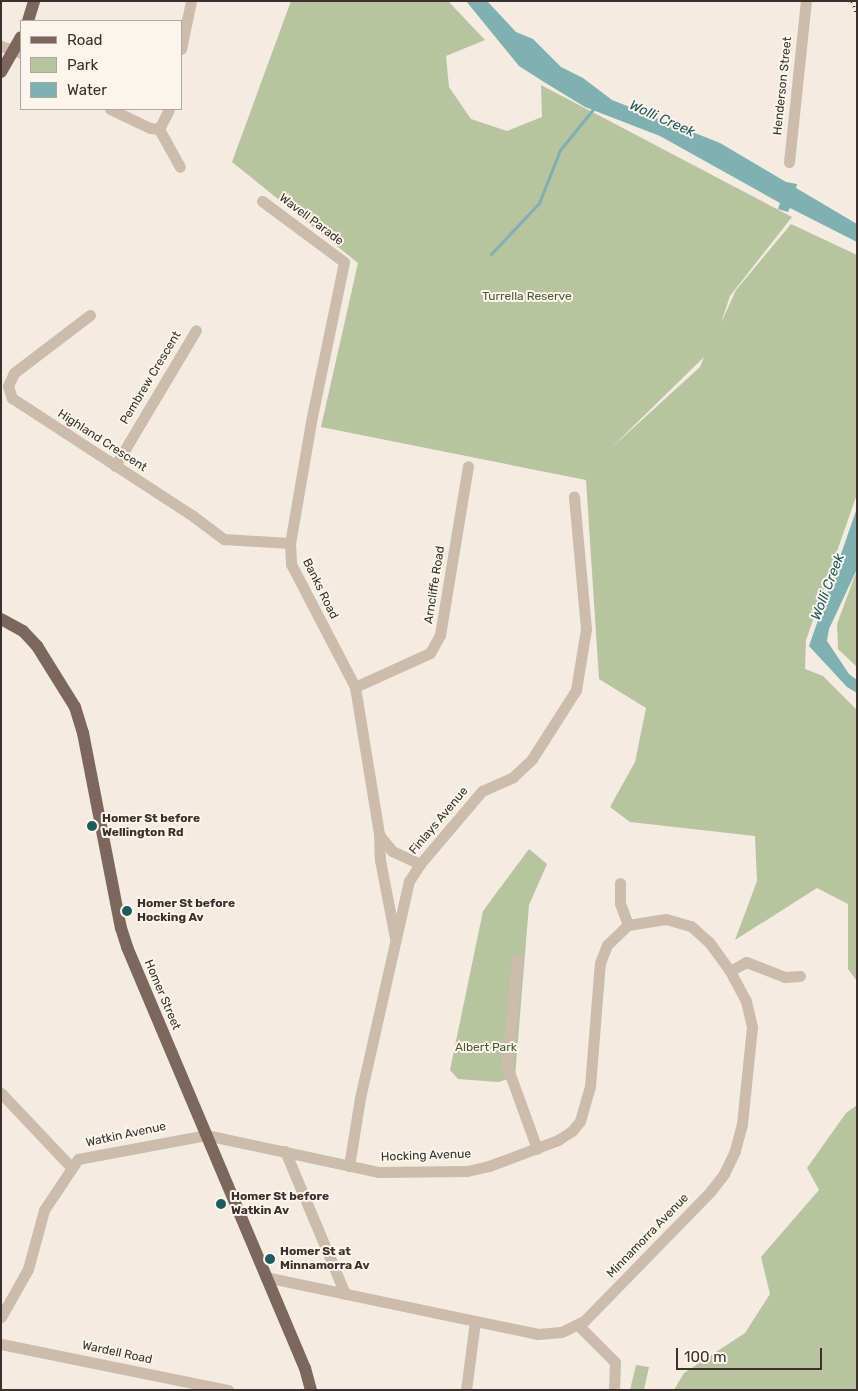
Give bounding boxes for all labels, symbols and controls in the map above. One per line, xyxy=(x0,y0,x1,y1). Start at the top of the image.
legend xyxy=(20,20,182,110)
text: Road xyxy=(67,31,103,49)
street label: Henderson Street xyxy=(771,36,795,136)
text: Park xyxy=(67,56,98,74)
text: Water xyxy=(67,81,107,99)
water label: Wolli Creek xyxy=(627,97,697,141)
street label: Wavell Parade xyxy=(276,191,346,249)
park label: Turrella Reserve xyxy=(482,290,572,304)
street label: Pembrew Crescent xyxy=(117,329,185,427)
street label: Highland Crescent xyxy=(55,407,149,475)
street label: Arncliffe Road xyxy=(422,545,448,625)
water label: Wolli Creek xyxy=(808,551,848,623)
street label: Banks Road xyxy=(299,556,341,622)
street label: Finlays Avenue xyxy=(406,784,472,858)
place label: Homer St before Wellington Rd xyxy=(102,812,200,840)
marker: Homer St before Wellington Rd xyxy=(86,820,98,832)
place label: Homer St before Hocking Av xyxy=(137,897,235,925)
marker: Homer St before Hocking Av xyxy=(121,905,133,917)
street label: Homer Street xyxy=(141,958,183,1032)
park label: Albert Park xyxy=(455,1041,517,1055)
street label: Watkin Avenue xyxy=(84,1119,168,1151)
street label: Hocking Avenue xyxy=(380,1147,472,1165)
place label: Homer St before Watkin Av xyxy=(231,1190,329,1218)
street label: Minnamorra Avenue xyxy=(604,1191,692,1281)
marker: Homer St before Watkin Av xyxy=(215,1198,227,1210)
place label: Homer St at Minnamorra Av xyxy=(280,1245,370,1273)
marker: Homer St at Minnamorra Av xyxy=(264,1253,276,1265)
scale bar xyxy=(678,1338,824,1370)
street label: Wardell Road xyxy=(81,1339,153,1367)
text: 100 m xyxy=(684,1348,726,1366)

